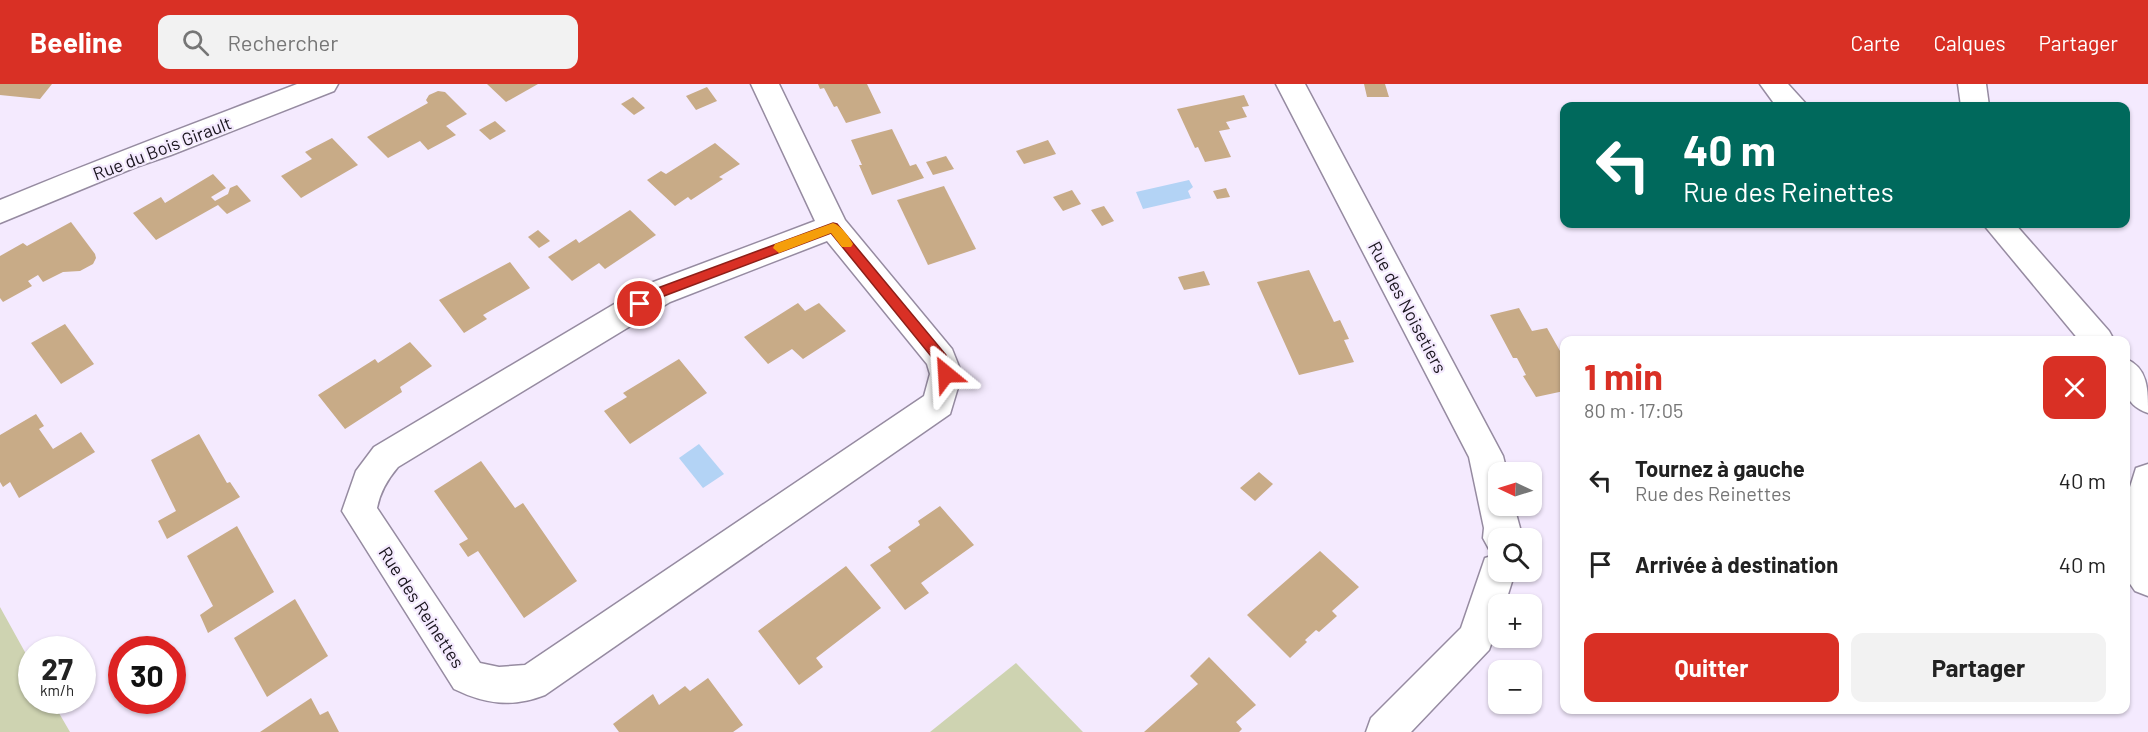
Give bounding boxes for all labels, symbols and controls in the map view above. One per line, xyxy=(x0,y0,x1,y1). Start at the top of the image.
search box xyxy=(158,15,578,69)
text: Beeline xyxy=(30,25,122,59)
icon: search xyxy=(179,26,212,59)
text: Rechercher xyxy=(227,29,338,55)
text: Carte xyxy=(1851,30,1900,55)
text: Calques xyxy=(1933,30,2006,55)
text: Partager xyxy=(2039,30,2118,55)
street label: Rue du Bois Girault xyxy=(90,111,234,185)
text: 40 m xyxy=(1683,124,1776,174)
icon: left xyxy=(1584,126,1662,204)
text: Rue des Reinettes xyxy=(1683,175,1894,207)
street label: Rue des Noisetiers xyxy=(1364,237,1452,377)
pin xyxy=(614,278,665,329)
icon: arrive xyxy=(623,287,656,320)
position arrow xyxy=(914,342,978,406)
text: 1 min xyxy=(1584,354,1663,397)
button: close xyxy=(2043,356,2106,419)
text: 80 m · 17:05 xyxy=(1584,398,1683,422)
text: Tournez à gauche xyxy=(1635,455,1805,481)
north arrow xyxy=(1488,462,1542,516)
map controls xyxy=(1488,462,1542,714)
icon: left xyxy=(1584,464,1617,497)
text: 40 m xyxy=(2059,467,2106,493)
text: Rue des Reinettes xyxy=(1635,481,1791,505)
button: search xyxy=(1488,528,1542,582)
street label: Rue des Reinettes xyxy=(375,542,469,672)
icon: arrive xyxy=(1584,548,1617,581)
text: Arrivée à destination xyxy=(1635,551,1838,577)
text: 40 m xyxy=(2059,551,2106,577)
button: + xyxy=(1488,594,1542,648)
button: Quitter xyxy=(1584,633,1839,702)
button: Partager xyxy=(1851,633,2106,702)
speed limit sign: 30 xyxy=(108,636,186,714)
text: 27 xyxy=(41,650,73,686)
button: − xyxy=(1488,660,1542,714)
text: km/h xyxy=(40,681,74,699)

